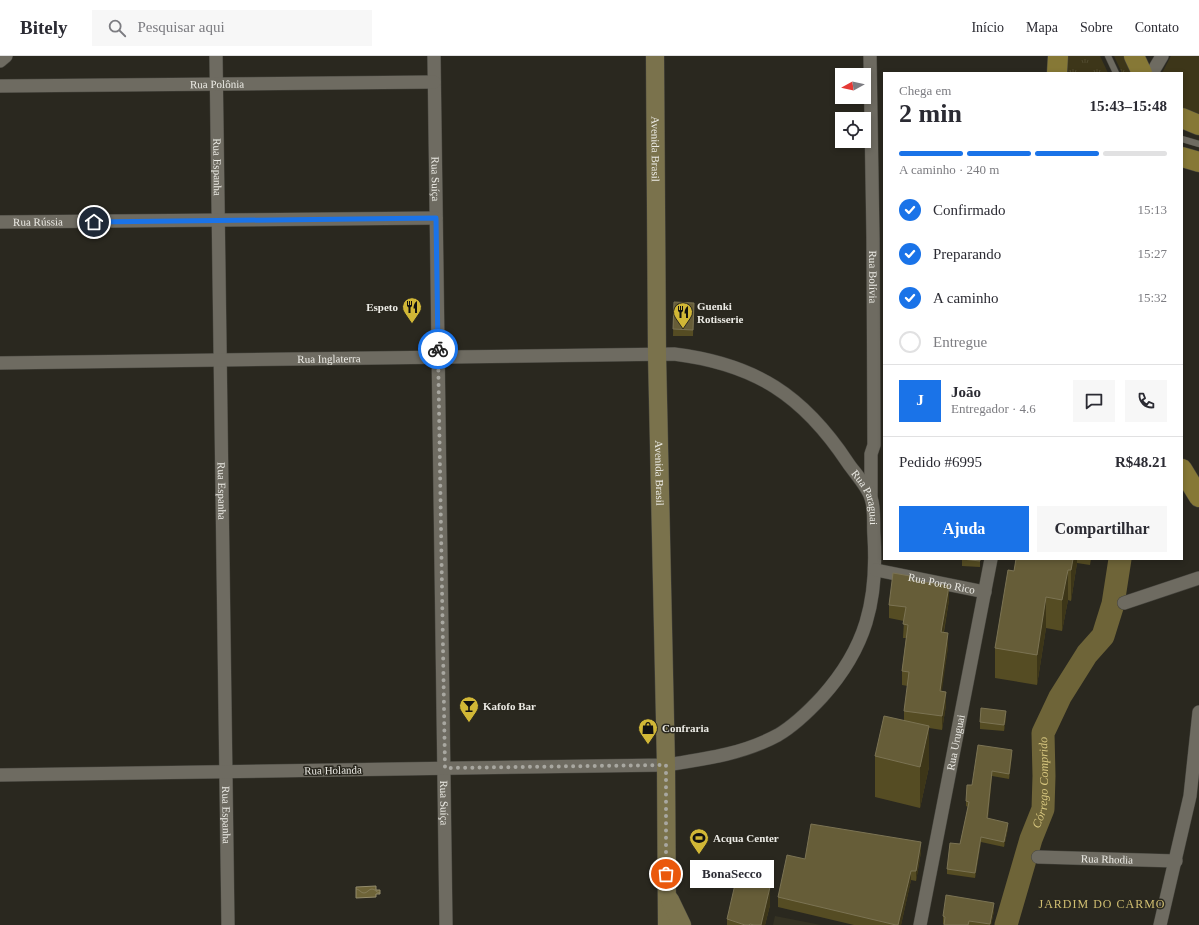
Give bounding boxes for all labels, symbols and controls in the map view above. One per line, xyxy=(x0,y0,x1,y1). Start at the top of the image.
search box xyxy=(92,10,372,46)
text: Bitely xyxy=(20,17,68,38)
icon: search xyxy=(106,17,128,39)
text: Pesquisar aqui xyxy=(138,19,225,35)
text: Início xyxy=(971,20,1004,35)
text: Mapa xyxy=(1026,20,1058,35)
text: Sobre xyxy=(1080,20,1113,35)
text: Contato xyxy=(1135,20,1179,35)
north arrow xyxy=(835,68,871,104)
map controls xyxy=(835,68,871,148)
street label: Rua Polônia xyxy=(190,78,244,90)
text: Chega em xyxy=(899,83,951,98)
text: 15:43–15:48 xyxy=(1090,98,1167,114)
text: 2 min xyxy=(899,99,962,128)
button: locate xyxy=(835,112,871,148)
street label: Avenida Brasil xyxy=(649,116,662,182)
street label: Rua Espanha xyxy=(211,138,224,196)
street label: Rua Suíça xyxy=(429,156,442,202)
text: A caminho · 240 m xyxy=(899,162,999,177)
icon: check xyxy=(899,199,921,221)
text: Confirmado xyxy=(933,202,1006,218)
text: 15:13 xyxy=(1137,202,1167,217)
pin xyxy=(77,205,111,239)
icon: home xyxy=(83,211,105,233)
street label: Rua Rússia xyxy=(13,215,63,228)
icon: check xyxy=(899,243,921,265)
text: Preparando xyxy=(933,246,1001,262)
text: 15:27 xyxy=(1137,246,1167,261)
street label: Rua Bolívia xyxy=(867,250,879,304)
icon: check xyxy=(899,287,921,309)
text: A caminho xyxy=(933,290,998,306)
text: 15:32 xyxy=(1137,290,1167,305)
restaurant icon: Espeto xyxy=(401,296,423,324)
place label: Guenki Rotisserie xyxy=(697,300,744,325)
place label: Espeto xyxy=(366,301,398,313)
restaurant icon: Guenki Rotisserie xyxy=(672,301,694,329)
courier xyxy=(418,329,458,369)
text: Entregue xyxy=(933,334,987,350)
icon: bike xyxy=(427,338,449,360)
street label: Rua Inglaterra xyxy=(297,352,361,365)
button: chat xyxy=(1073,380,1115,422)
button: phone xyxy=(1125,380,1167,422)
text: João xyxy=(951,384,981,400)
text: J xyxy=(916,392,924,408)
text: Entregador · 4.6 xyxy=(951,401,1036,416)
street label: Avenida Brasil xyxy=(653,440,666,506)
text: Pedido #6995 xyxy=(899,454,982,470)
text: R$48.21 xyxy=(1115,454,1167,470)
street label: Rua Espanha xyxy=(216,462,228,520)
street label: Rua Paraguai xyxy=(849,467,880,525)
button: Ajuda xyxy=(899,506,1029,552)
button: Compartilhar xyxy=(1037,506,1167,552)
street label: Rua Porto Rico xyxy=(907,571,977,596)
bar icon: Kafofo Bar xyxy=(458,695,480,723)
place label: Kafofo Bar xyxy=(483,700,536,712)
street label: Rua Uruguai xyxy=(944,713,967,771)
shop icon: Confraria xyxy=(637,717,659,745)
place label: Confraria xyxy=(662,722,710,734)
water label: Córrego Comprido xyxy=(1029,737,1051,830)
street label: Rua Holanda xyxy=(304,763,362,777)
street label: Rua Suíça xyxy=(438,780,451,826)
street label: Rua Espanha xyxy=(220,786,233,844)
sports icon: Acqua Center xyxy=(688,827,710,855)
place label: Acqua Center xyxy=(713,832,779,844)
street label: Rua Rhodia xyxy=(1081,852,1133,866)
pin xyxy=(649,857,683,891)
callout: BonaSecco xyxy=(690,860,774,888)
icon: bag xyxy=(655,863,677,885)
text: BonaSecco xyxy=(702,866,762,881)
district label: JARDIM DO CARMO xyxy=(1038,897,1166,911)

